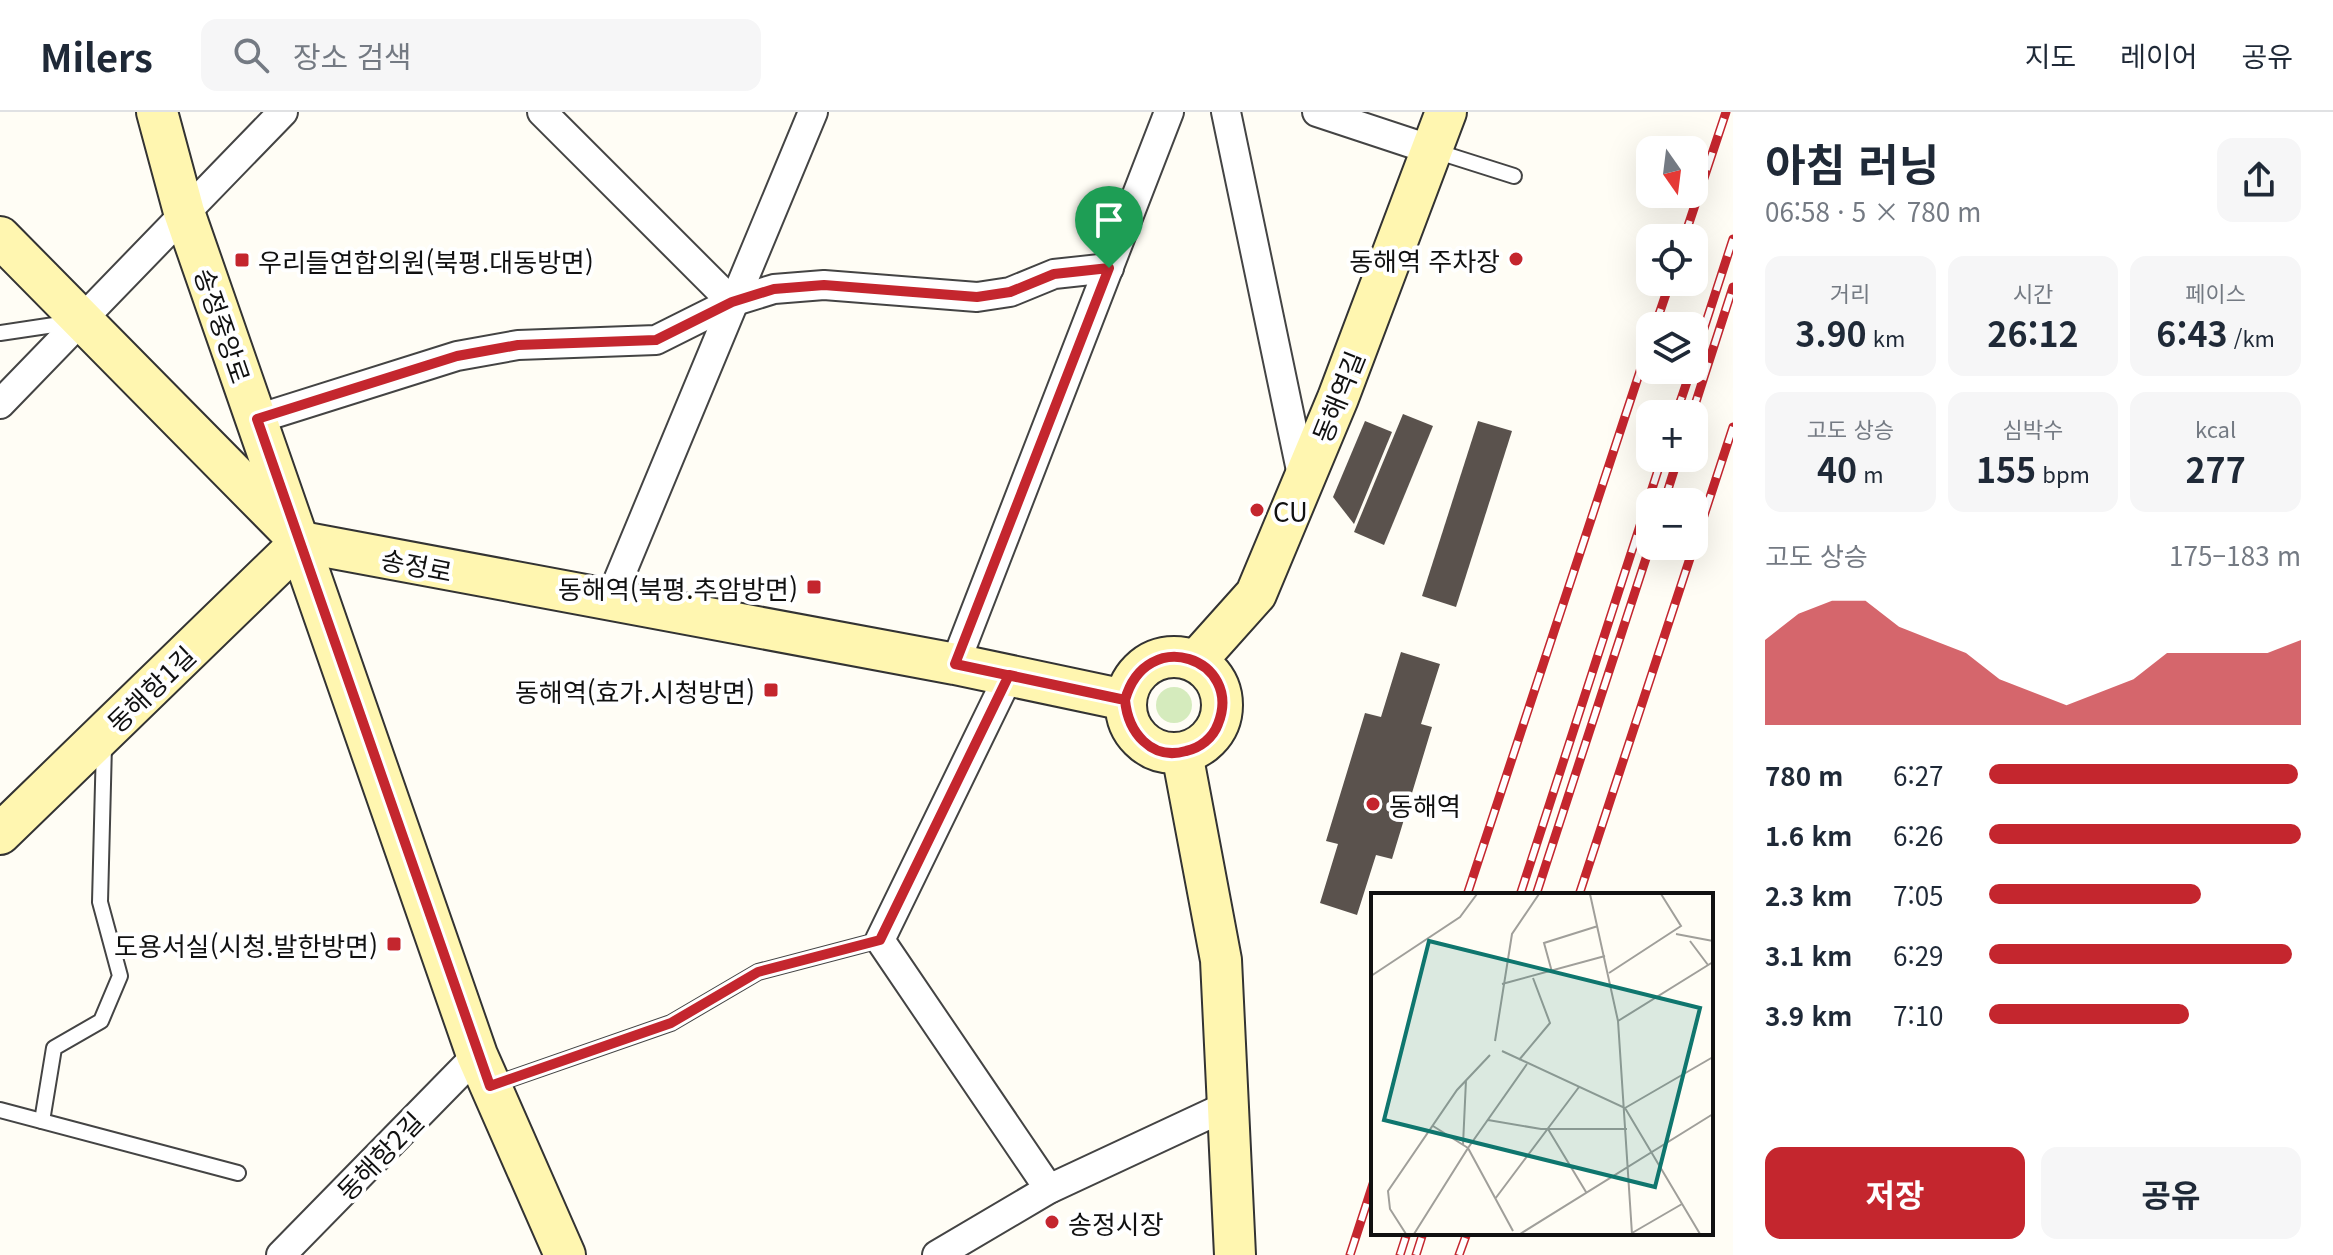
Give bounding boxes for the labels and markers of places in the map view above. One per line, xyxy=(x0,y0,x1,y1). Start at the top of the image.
pin xyxy=(1075,186,1143,268)
place label: 동해역 주차장 xyxy=(1349,241,1500,278)
place label: 우리들연합의원(북평.대동방면) xyxy=(258,242,594,279)
marker: 동해역 주차장 xyxy=(1507,250,1525,268)
marker: 우리들연합의원(북평.대동방면) xyxy=(233,251,251,269)
place label: CU xyxy=(1273,492,1308,529)
marker: CU xyxy=(1248,501,1266,519)
place label: 동해역(북평.추암방면) xyxy=(558,569,798,606)
marker: 동해역(북평.추암방면) xyxy=(805,578,823,596)
place label: 동해역(효가.시청방면) xyxy=(515,672,755,709)
marker: 동해역(효가.시청방면) xyxy=(762,681,780,699)
place label: 동해역 xyxy=(1389,786,1461,823)
marker: 동해역 xyxy=(1364,795,1382,813)
place label: 도용서실(시청.발한방면) xyxy=(114,926,378,963)
marker: 도용서실(시청.발한방면) xyxy=(385,935,403,953)
place label: 송정시장 xyxy=(1068,1204,1164,1241)
marker: 송정시장 xyxy=(1043,1213,1061,1231)

